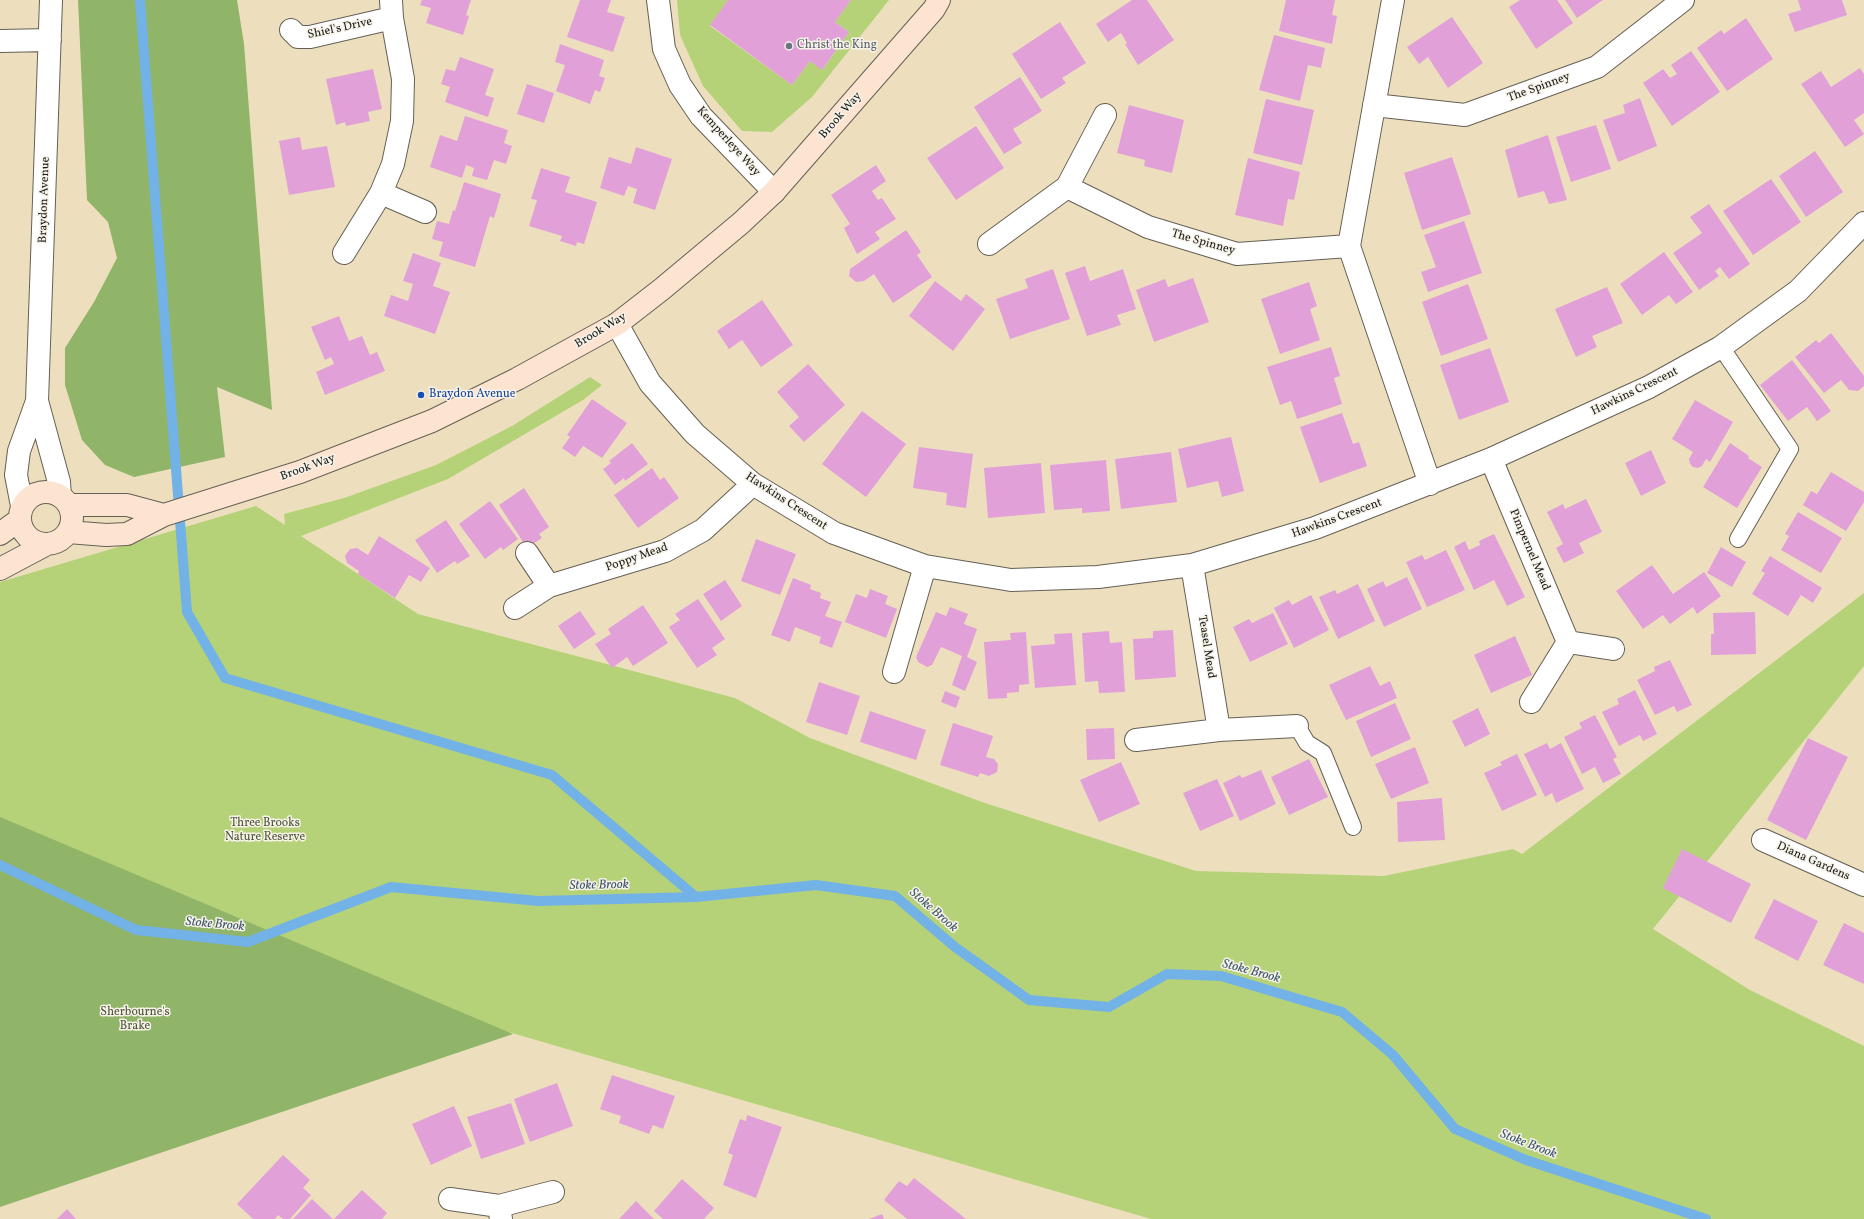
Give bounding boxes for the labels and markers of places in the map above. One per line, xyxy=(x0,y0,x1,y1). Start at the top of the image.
place label: Christ the King xyxy=(797,39,877,53)
marker: Christ the King xyxy=(784,41,794,51)
place label: Braydon Avenue xyxy=(429,388,515,402)
marker: Braydon Avenue xyxy=(416,390,426,400)

